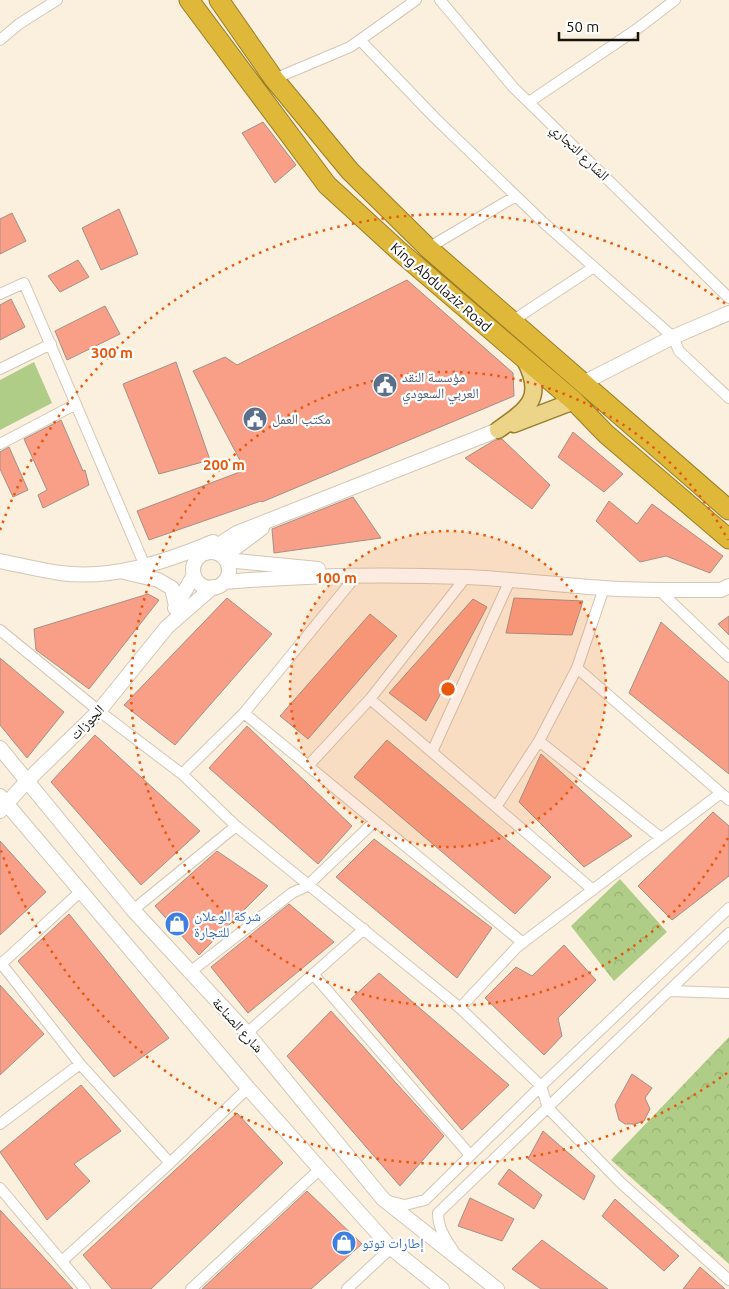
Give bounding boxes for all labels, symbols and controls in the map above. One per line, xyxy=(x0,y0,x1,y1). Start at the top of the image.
scale bar xyxy=(559,10,638,42)
text: 50 m xyxy=(566,18,599,35)
street label: الشارع التجاري xyxy=(545,120,612,186)
street label: King Abdulaziz Road xyxy=(388,239,494,335)
text: 300 m xyxy=(91,344,133,361)
place label: مؤسسة النقد العربي السعودي xyxy=(402,369,479,405)
public building icon: مؤسسة النقد العربي السعودي xyxy=(372,372,398,398)
public building icon: مكتب العمل xyxy=(242,406,268,432)
place label: مكتب العمل xyxy=(272,411,331,428)
text: 200 m xyxy=(203,456,245,473)
text: 100 m xyxy=(315,569,357,586)
centre of rings xyxy=(439,680,457,698)
street label: الجوزات xyxy=(67,701,108,743)
place label: شركة الوعلان للتجارة xyxy=(194,908,261,941)
shop icon: شركة الوعلان للتجارة xyxy=(164,911,190,937)
street label: شارع الصناعة xyxy=(208,994,267,1057)
shop icon: إطارات توتو xyxy=(331,1230,357,1256)
place label: إطارات توتو xyxy=(362,1235,424,1253)

